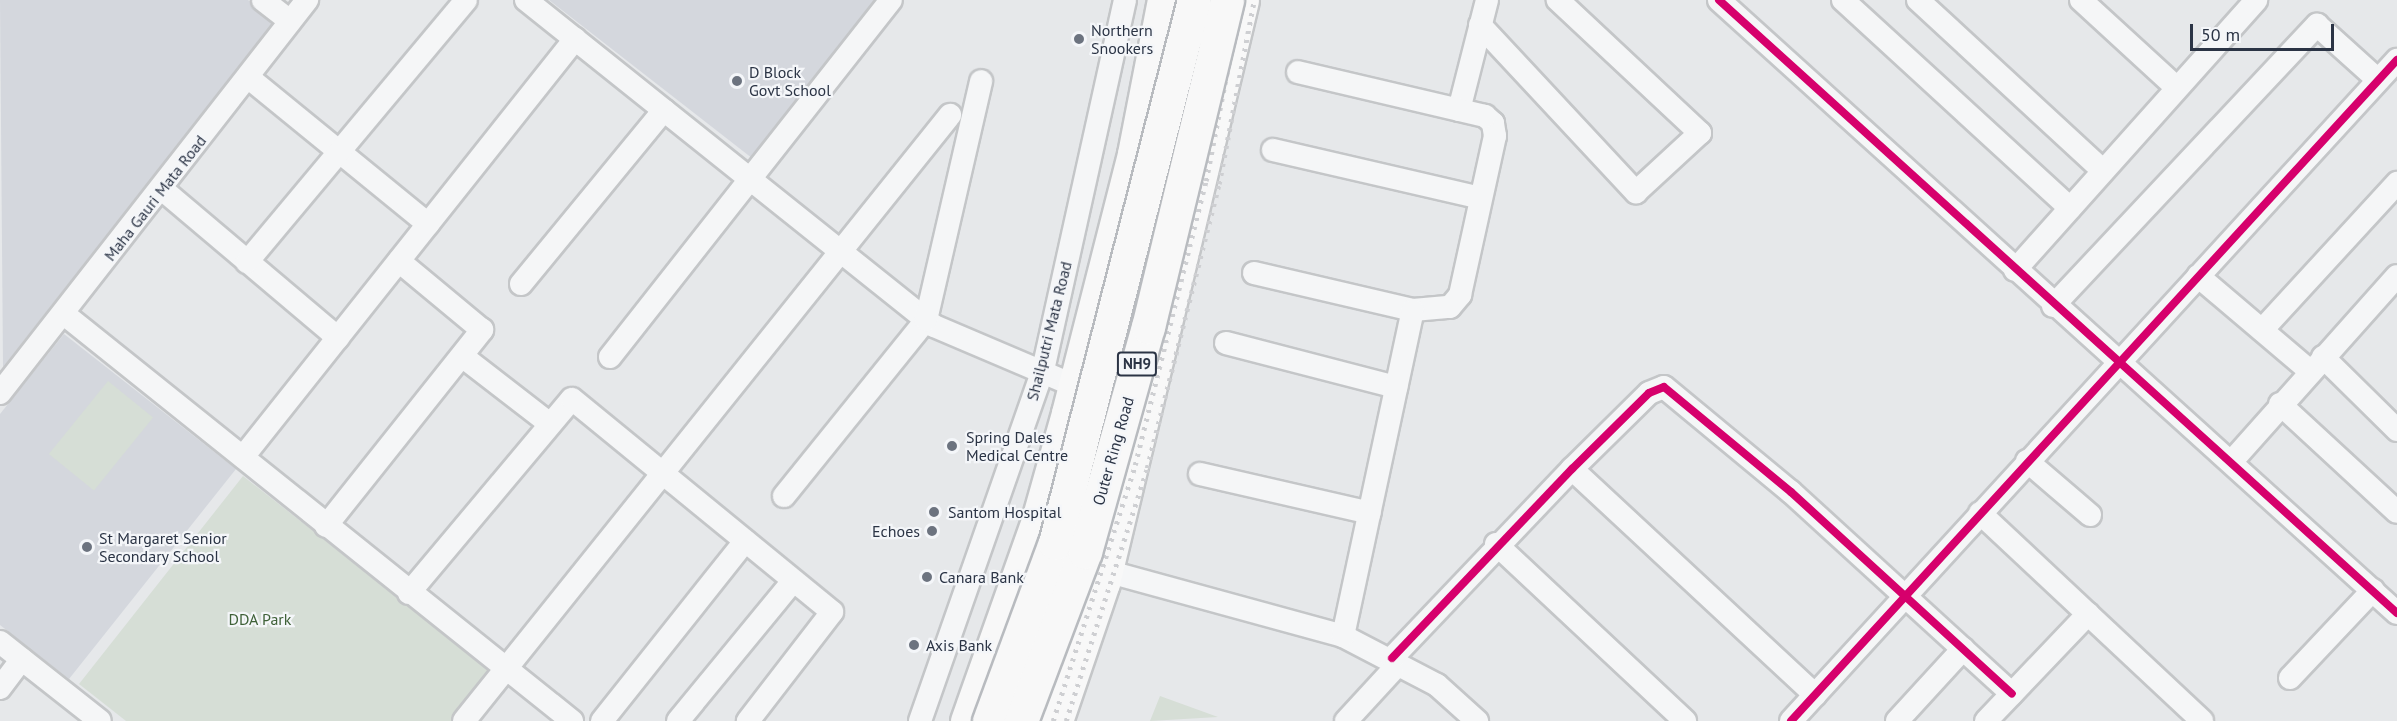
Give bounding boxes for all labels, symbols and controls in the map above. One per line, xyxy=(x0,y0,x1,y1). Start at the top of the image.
scale bar xyxy=(2193,12,2337,50)
place label: Northern Snookers xyxy=(1091,20,1153,58)
text: 50 m xyxy=(2201,23,2240,46)
marker: Northern Snookers xyxy=(1072,32,1086,46)
place label: D Block Govt School xyxy=(749,62,831,100)
marker: D Block Govt School xyxy=(730,74,744,88)
street label: Maha Gauri Mata Road xyxy=(100,131,210,265)
street label: Shailputri Mata Road xyxy=(1022,259,1076,403)
road number: NH9 xyxy=(1116,352,1158,376)
street label: Outer Ring Road xyxy=(1088,395,1138,507)
place label: Spring Dales Medical Centre xyxy=(966,427,1068,465)
marker: Spring Dales Medical Centre xyxy=(943,437,961,455)
place label: Santom Hospital xyxy=(948,502,1061,522)
marker: Santom Hospital xyxy=(925,503,943,521)
place label: Echoes xyxy=(872,521,920,541)
marker: Echoes xyxy=(925,524,939,538)
place label: St Margaret Senior Secondary School xyxy=(99,528,227,566)
marker: St Margaret Senior Secondary School xyxy=(80,540,94,554)
place label: Canara Bank xyxy=(939,567,1024,587)
marker: Canara Bank xyxy=(920,570,934,584)
park label: DDA Park xyxy=(228,609,292,629)
place label: Axis Bank xyxy=(926,635,992,655)
marker: Axis Bank xyxy=(907,638,921,652)

